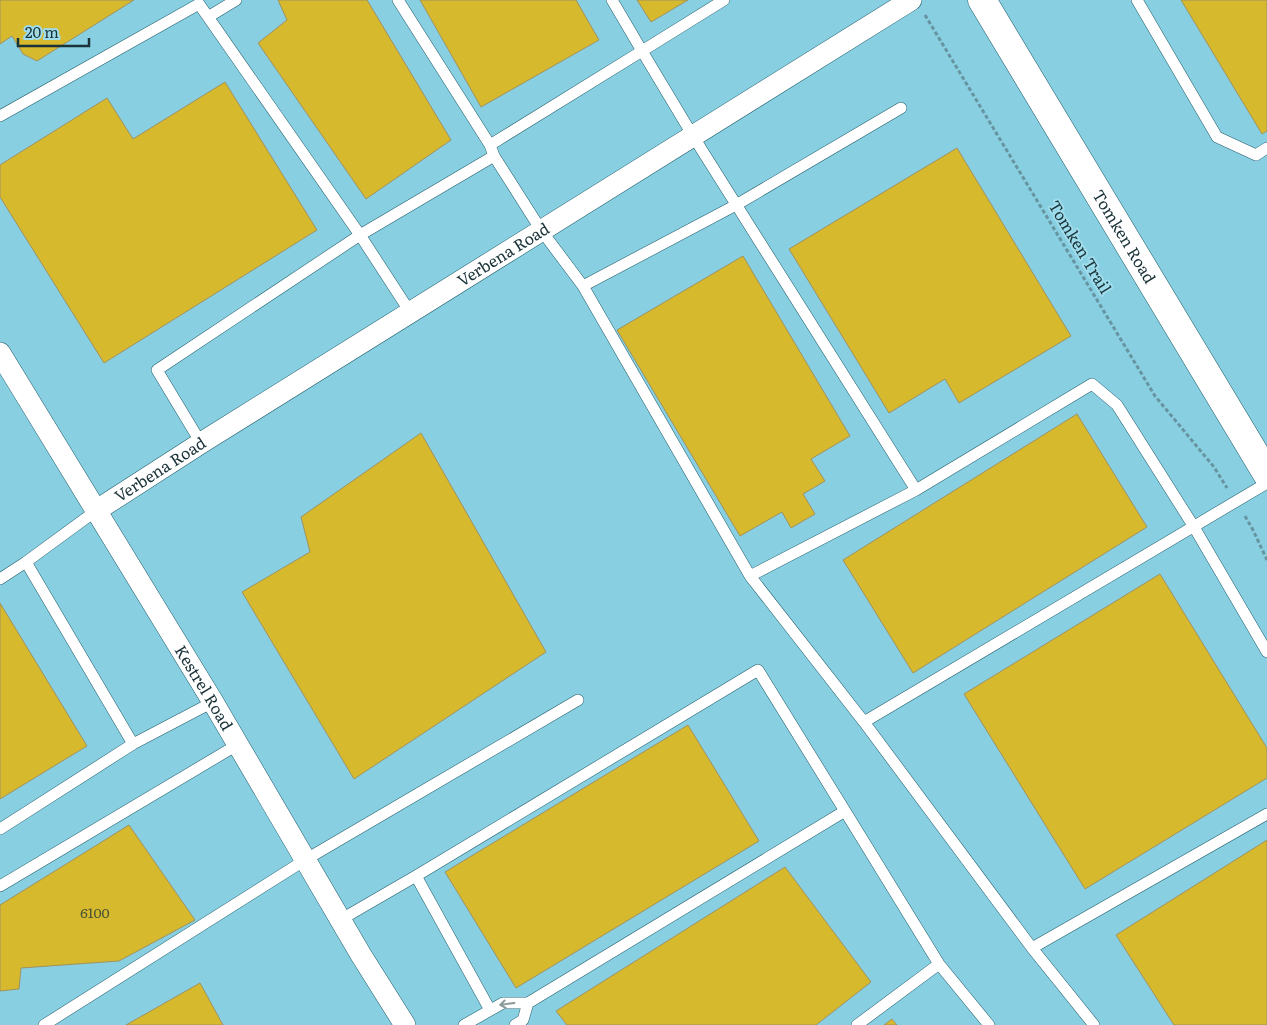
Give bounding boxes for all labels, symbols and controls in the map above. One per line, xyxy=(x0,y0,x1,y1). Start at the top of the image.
scale bar xyxy=(18,15,89,47)
text: 20 m xyxy=(25,20,59,43)
street label: Tomken Road xyxy=(1088,184,1163,288)
street label: Tomken Trail xyxy=(1043,195,1118,298)
street label: Verbena Road xyxy=(452,216,554,291)
street label: Verbena Road xyxy=(109,430,210,507)
street label: Kestrel Road xyxy=(170,640,240,735)
house number: 6100 xyxy=(80,902,110,922)
one-way arrow xyxy=(499,999,515,1009)

